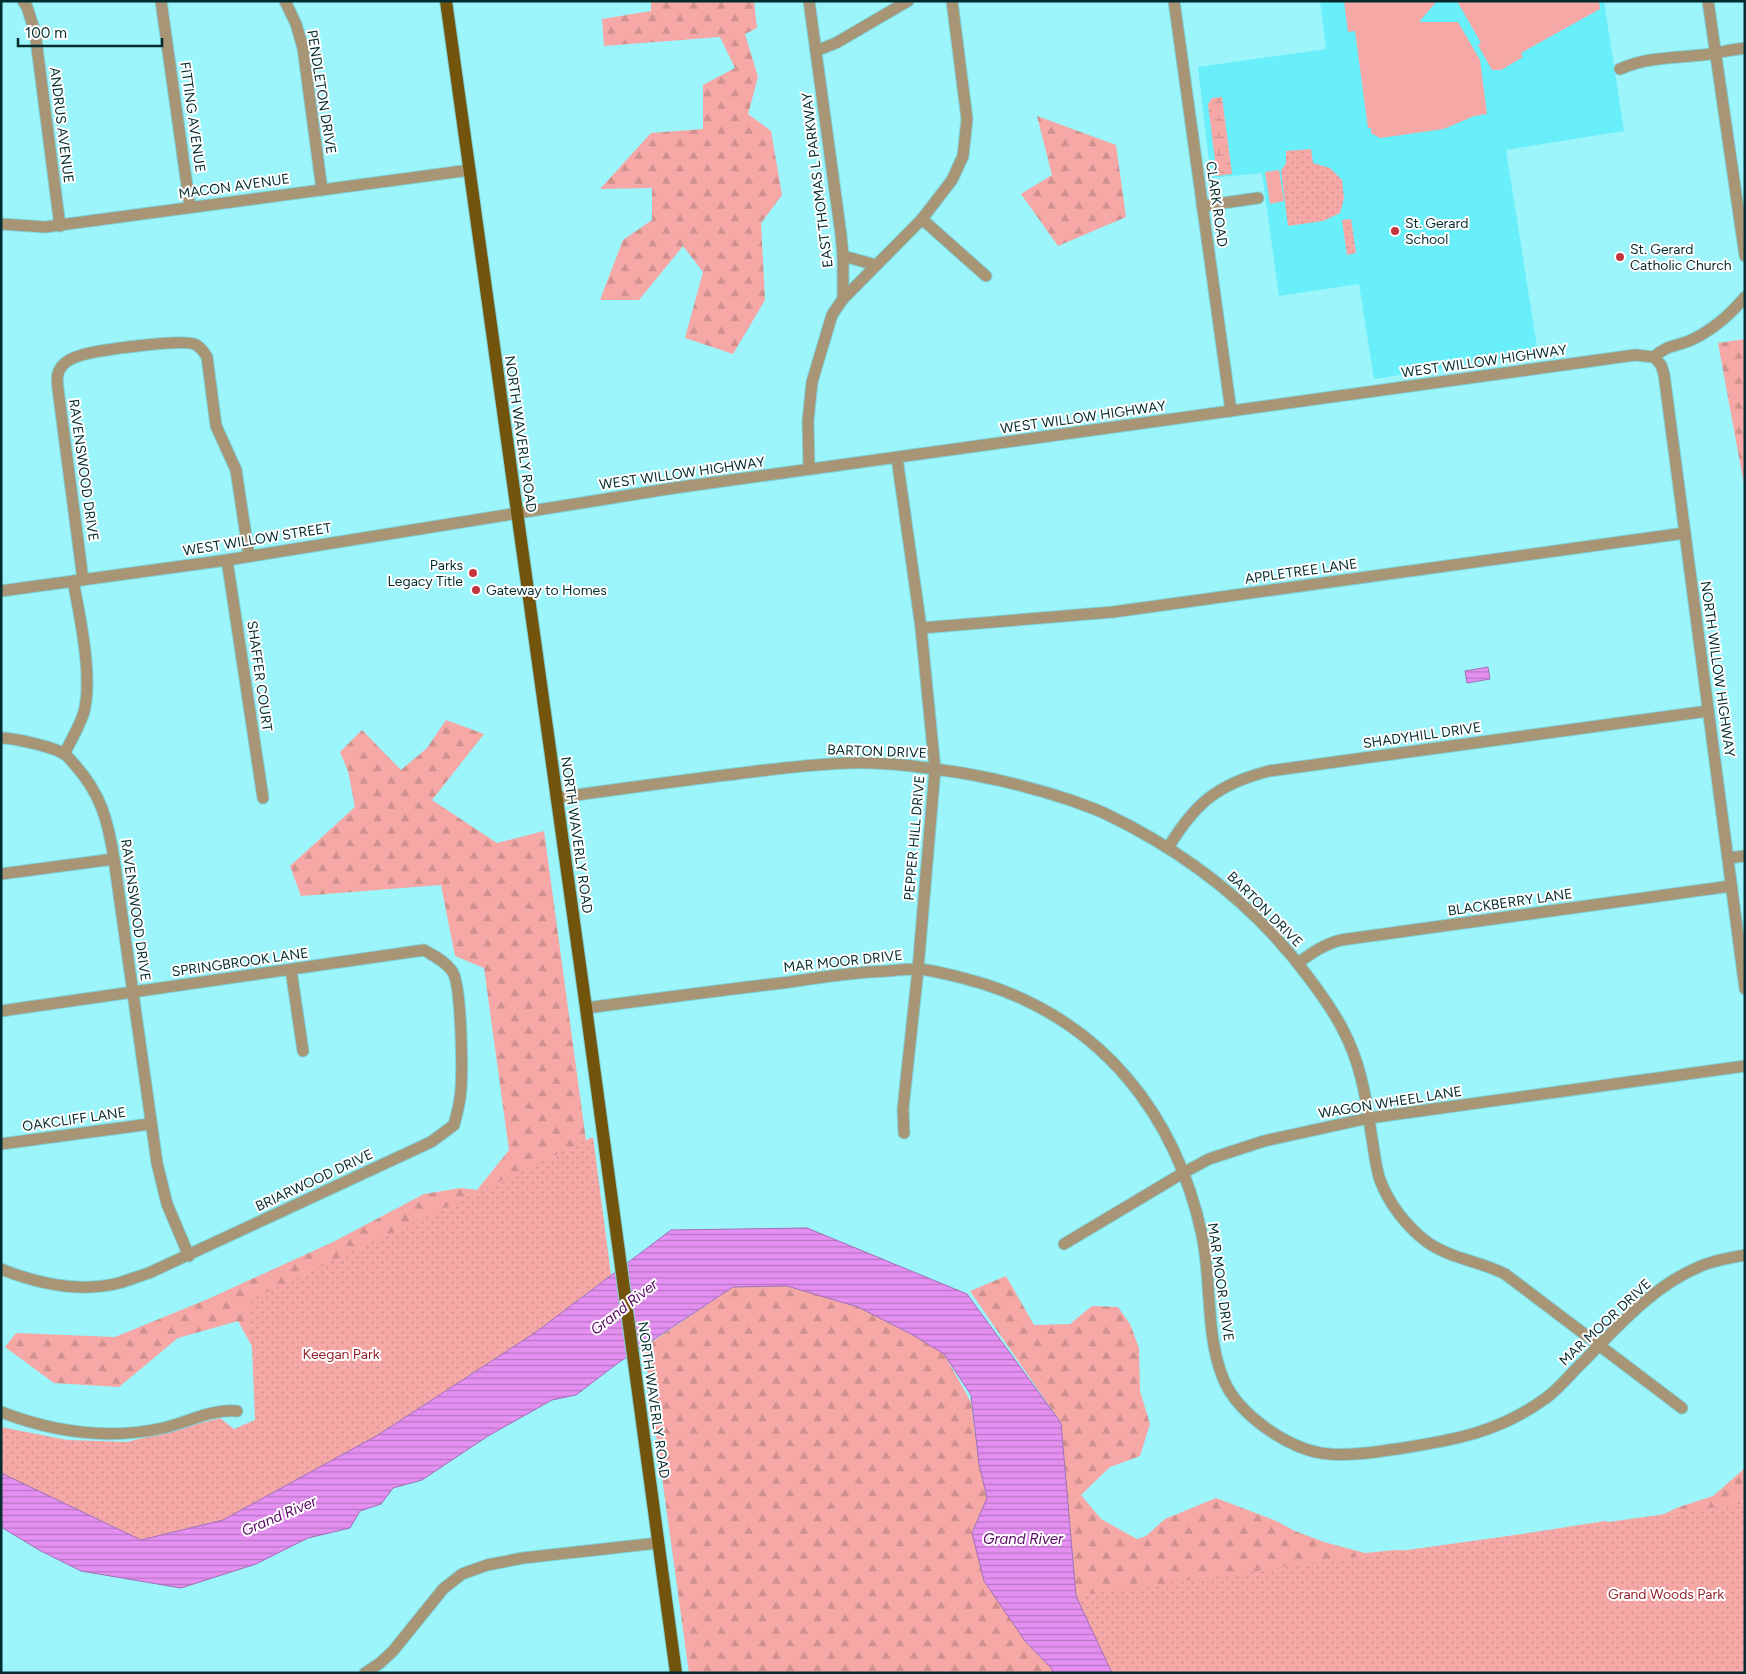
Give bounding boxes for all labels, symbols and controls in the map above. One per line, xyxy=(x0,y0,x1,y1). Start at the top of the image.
scale bar xyxy=(18,15,161,47)
text: 100 m xyxy=(25,24,67,42)
street label: PENDLETON DRIVE xyxy=(303,29,340,155)
street label: FITTING AVENUE xyxy=(176,61,209,173)
street label: ANDRUS AVENUE xyxy=(46,66,77,184)
street label: EAST THOMAS L PARKWAY xyxy=(798,91,837,269)
street label: CLARK ROAD xyxy=(1202,160,1231,248)
street label: MACON AVENUE xyxy=(177,170,291,203)
place label: St. Gerard School xyxy=(1405,215,1468,248)
marker: St. Gerard School xyxy=(1389,225,1401,237)
place label: St. Gerard Catholic Church xyxy=(1630,241,1732,274)
marker: St. Gerard Catholic Church xyxy=(1614,251,1626,263)
street label: WEST WILLOW HIGHWAY xyxy=(1400,341,1568,382)
street label: NORTH WAVERLY ROAD xyxy=(501,354,540,514)
street label: WEST WILLOW HIGHWAY xyxy=(999,397,1167,438)
street label: RAVENSWOOD DRIVE xyxy=(65,398,102,542)
street label: WEST WILLOW HIGHWAY xyxy=(598,453,766,494)
street label: WEST WILLOW STREET xyxy=(182,519,333,560)
street label: APPLETREE LANE xyxy=(1244,555,1359,588)
place label: Parks Legacy Title xyxy=(388,557,463,590)
marker: Parks Legacy Title xyxy=(467,567,479,579)
street label: NORTH WILLOW HIGHWAY xyxy=(1697,580,1738,759)
place label: Gateway to Homes xyxy=(486,582,607,599)
marker: Gateway to Homes xyxy=(470,584,482,596)
street label: SHAFFER COURT xyxy=(243,620,276,733)
street label: SHADYHILL DRIVE xyxy=(1362,719,1482,752)
street label: BARTON DRIVE xyxy=(827,741,927,762)
street label: NORTH WAVERLY ROAD xyxy=(557,755,596,915)
street label: PEPPER HILL DRIVE xyxy=(901,775,928,901)
street label: RAVENSWOOD DRIVE xyxy=(117,838,154,982)
street label: BARTON DRIVE xyxy=(1223,868,1306,951)
street label: BLACKBERRY LANE xyxy=(1447,885,1574,920)
street label: SPRINGBROOK LANE xyxy=(171,944,309,980)
street label: MAR MOOR DRIVE xyxy=(783,947,903,976)
street label: WAGON WHEEL LANE xyxy=(1317,1083,1463,1122)
street label: OAKCLIFF LANE xyxy=(21,1104,127,1135)
street label: BRIARWOOD DRIVE xyxy=(253,1146,376,1215)
street label: MAR MOOR DRIVE xyxy=(1204,1222,1237,1342)
water label: Grand River xyxy=(587,1275,662,1339)
street label: MAR MOOR DRIVE xyxy=(1556,1275,1655,1369)
street label: NORTH WAVERLY ROAD xyxy=(634,1320,673,1480)
park label: Keegan Park xyxy=(303,1346,380,1363)
water label: Grand River xyxy=(239,1492,320,1540)
water label: Grand River xyxy=(983,1530,1064,1548)
park label: Grand Woods Park xyxy=(1608,1586,1724,1603)

